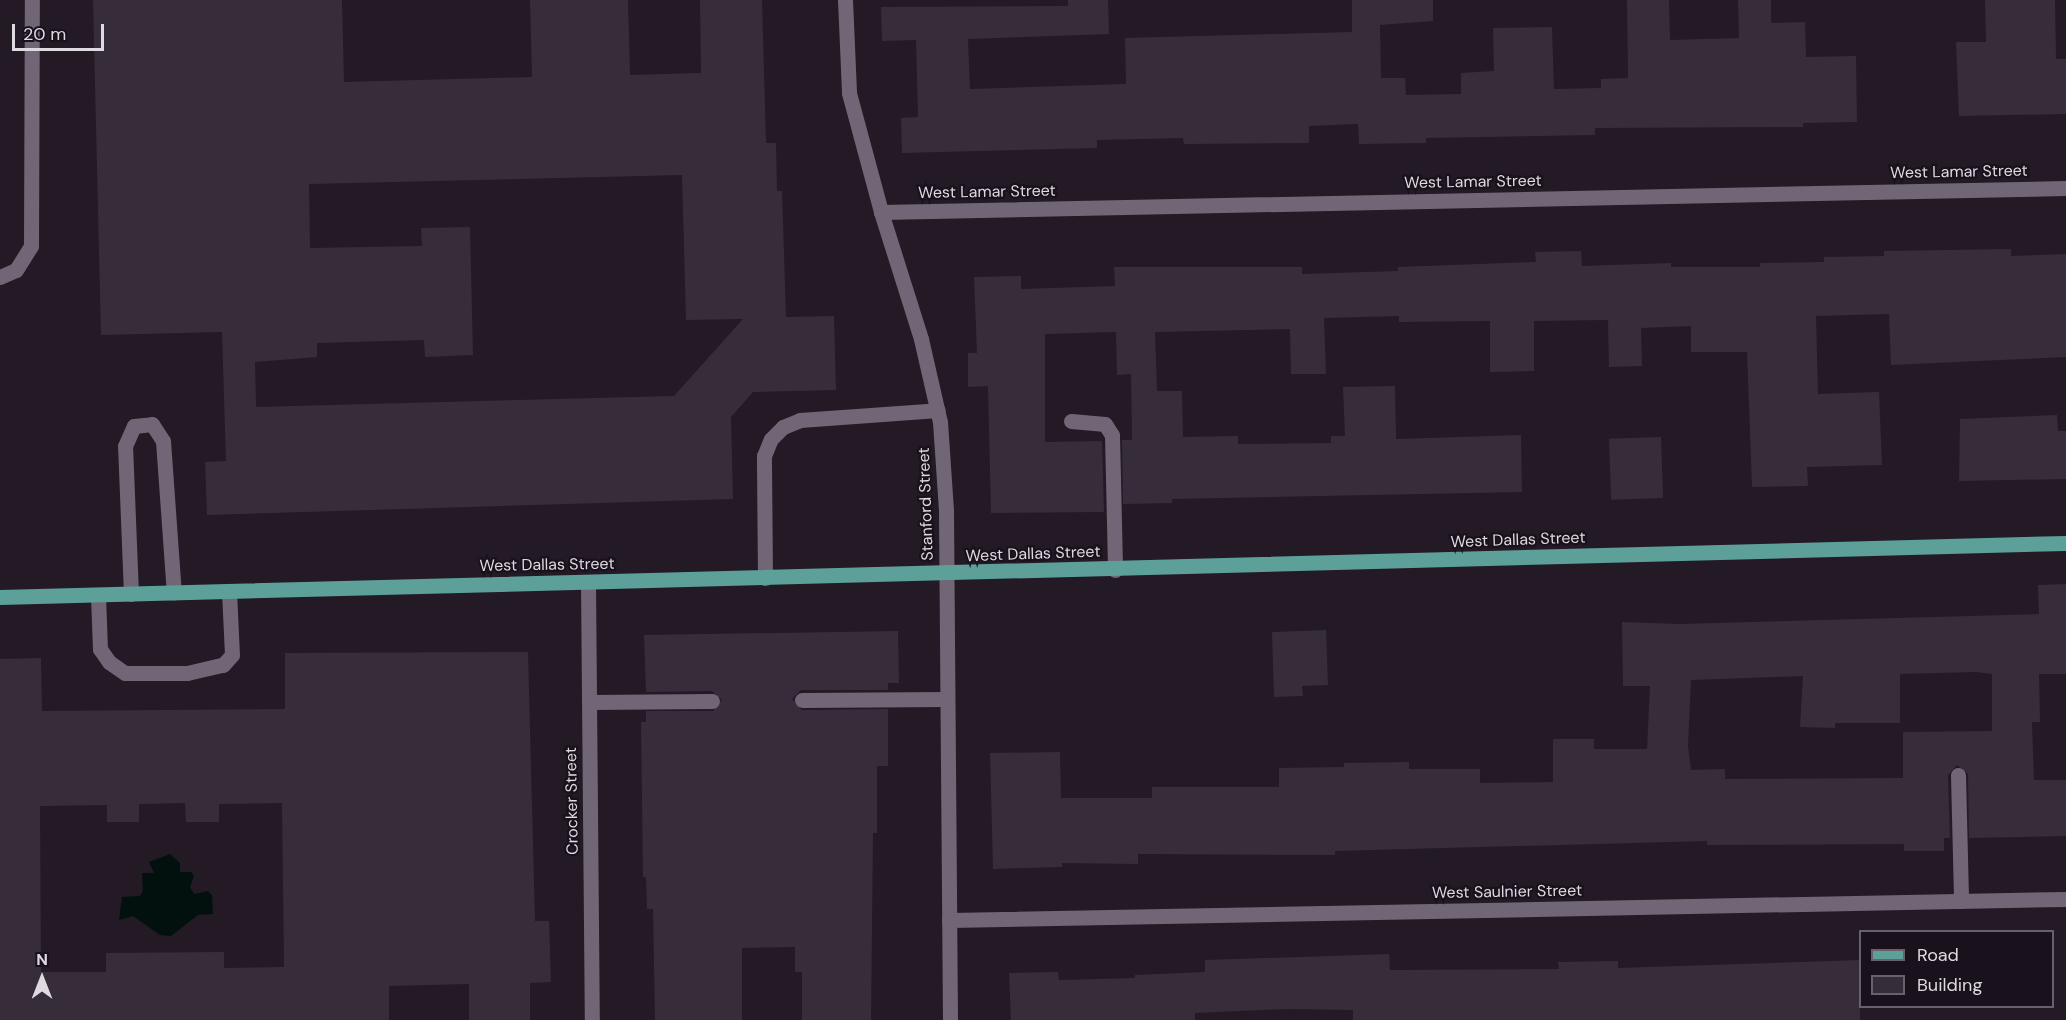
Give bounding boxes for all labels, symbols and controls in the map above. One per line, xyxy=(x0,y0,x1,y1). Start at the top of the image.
scale bar xyxy=(15,12,106,50)
text: 20 m xyxy=(23,22,66,46)
street label: West Lamar Street xyxy=(1890,161,2028,183)
street label: West Lamar Street xyxy=(1404,171,1542,193)
street label: West Lamar Street xyxy=(918,181,1056,203)
street label: Stanford Street xyxy=(914,447,938,561)
street label: West Dallas Street xyxy=(1450,528,1586,552)
street label: West Dallas Street xyxy=(965,542,1101,566)
street label: West Dallas Street xyxy=(479,554,615,576)
street label: Crocker Street xyxy=(561,747,583,855)
street label: West Saulnier Street xyxy=(1432,881,1582,903)
legend xyxy=(1859,930,2054,1008)
text: Road xyxy=(1917,943,1959,967)
north arrow xyxy=(12,948,72,1008)
text: N xyxy=(36,949,48,970)
text: Building xyxy=(1917,973,1982,997)

